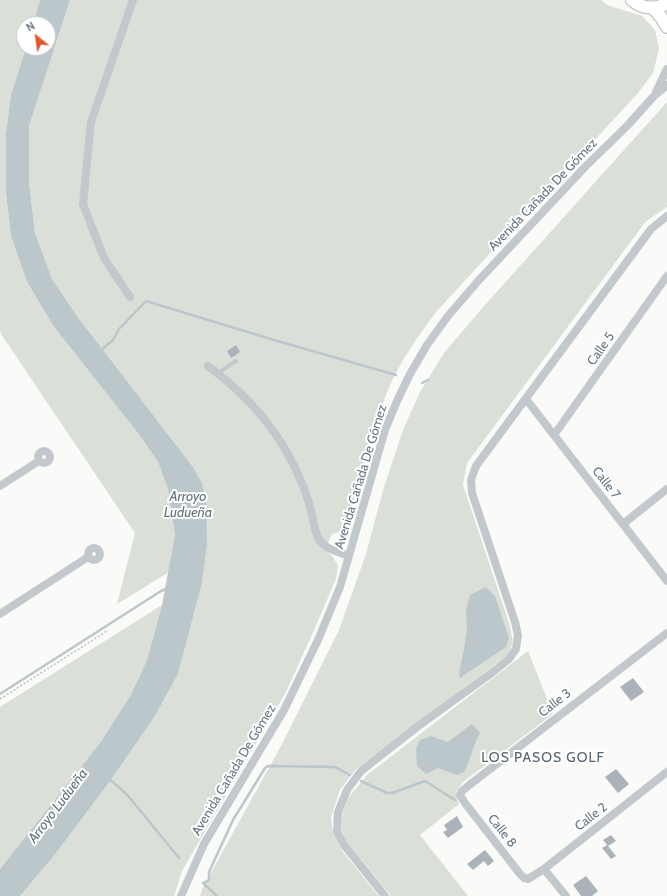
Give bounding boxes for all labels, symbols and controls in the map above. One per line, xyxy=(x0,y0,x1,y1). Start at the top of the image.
north arrow xyxy=(16,16,56,56)
text: N xyxy=(24,18,37,34)
street label: Avenida Cañada De Gómez xyxy=(485,136,601,254)
street label: Calle 5 xyxy=(584,329,618,369)
street label: Avenida Cañada De Gómez xyxy=(332,403,390,551)
street label: Calle 7 xyxy=(589,464,623,502)
water label: Arroyo Ludueña xyxy=(164,489,212,522)
street label: Calle 3 xyxy=(536,685,574,721)
street label: Avenida Cañada De Gómez xyxy=(189,702,279,838)
district label: LOS PASOS GOLF xyxy=(481,750,605,766)
water label: Arroyo Ludueña xyxy=(25,766,91,846)
street label: Calle 2 xyxy=(572,800,610,834)
street label: Calle 8 xyxy=(484,811,520,851)

